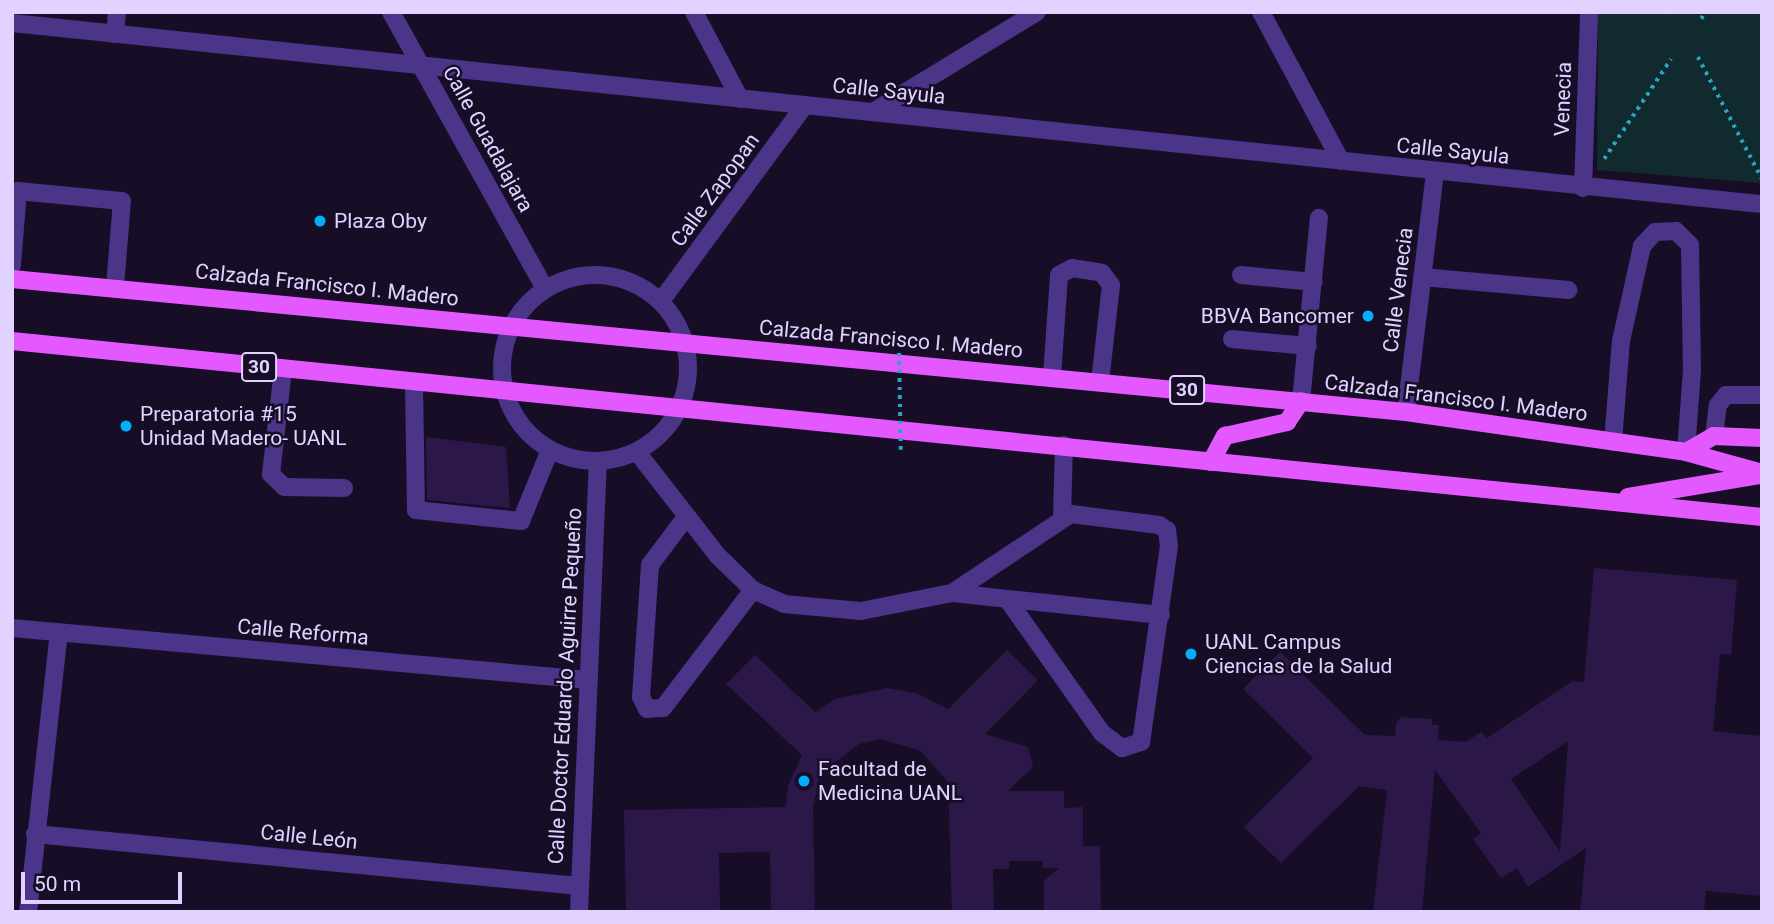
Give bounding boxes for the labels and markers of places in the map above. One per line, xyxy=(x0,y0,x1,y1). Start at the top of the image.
place label: Plaza Oby xyxy=(334,208,427,234)
marker: Plaza Oby xyxy=(312,213,328,229)
place label: BBVA Bancomer xyxy=(1201,303,1354,329)
marker: BBVA Bancomer xyxy=(1360,308,1376,324)
place label: Preparatoria #15 Unidad Madero- UANL xyxy=(140,401,347,451)
marker: Preparatoria #15 Unidad Madero- UANL xyxy=(118,418,134,434)
place label: UANL Campus Ciencias de la Salud xyxy=(1205,629,1392,679)
marker: UANL Campus Ciencias de la Salud xyxy=(1183,646,1199,662)
place label: Facultad de Medicina UANL xyxy=(818,756,962,806)
marker: Facultad de Medicina UANL xyxy=(796,773,812,789)

